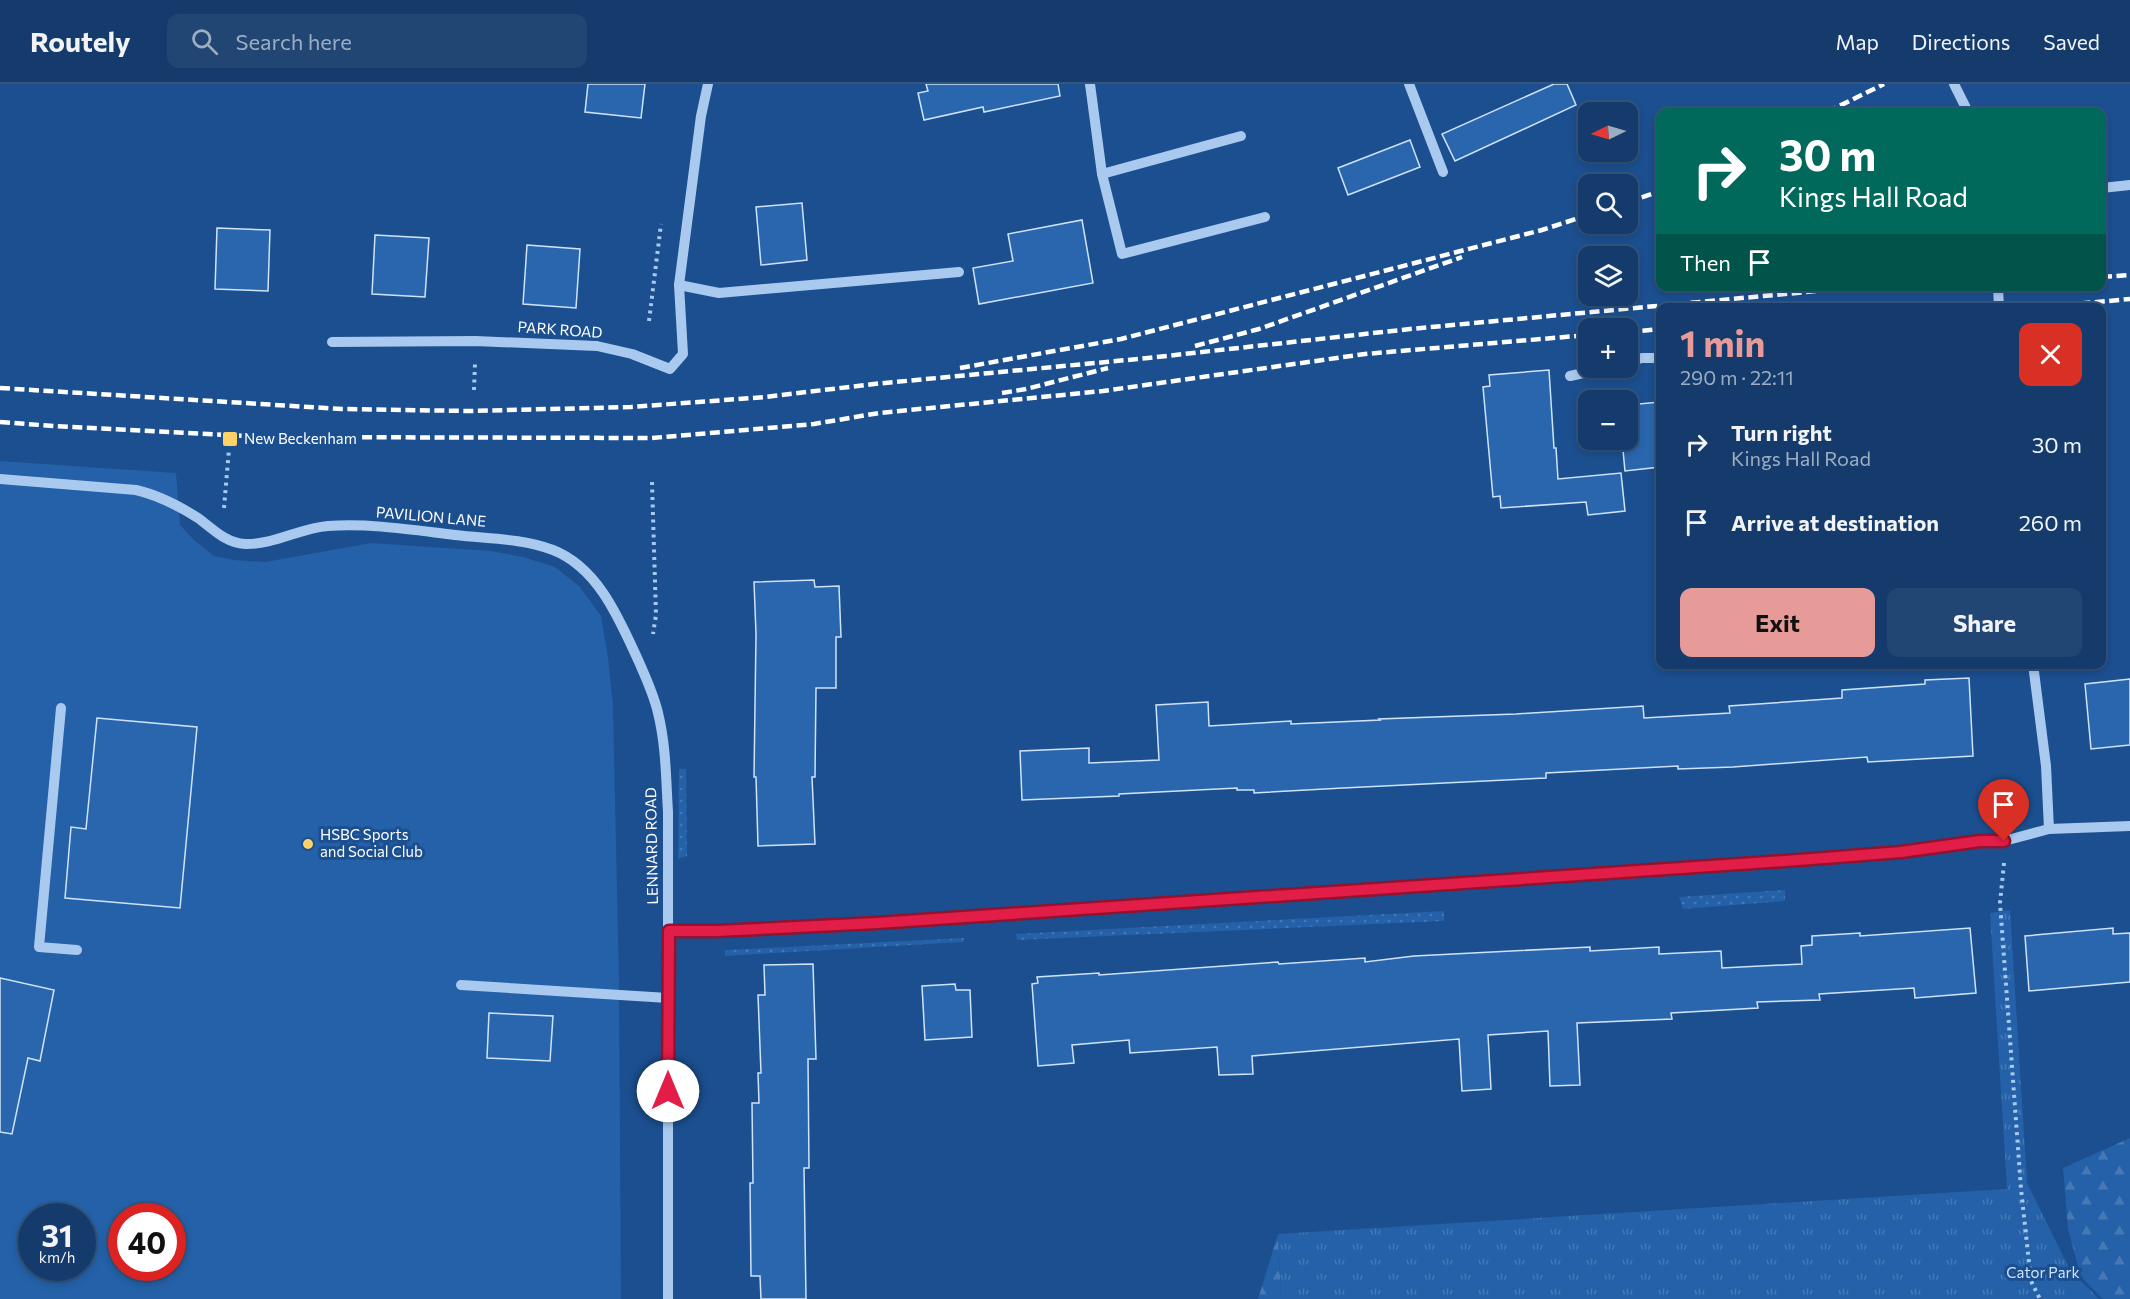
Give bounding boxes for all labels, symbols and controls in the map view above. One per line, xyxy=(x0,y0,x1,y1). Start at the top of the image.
search box xyxy=(167,14,587,68)
text: Routely xyxy=(30,24,131,58)
icon: search xyxy=(188,25,221,58)
text: Search here xyxy=(236,28,352,55)
text: Map xyxy=(1836,29,1879,54)
text: Directions xyxy=(1912,29,2010,54)
text: Saved xyxy=(2043,29,2100,54)
north arrow xyxy=(1578,102,1638,162)
map controls xyxy=(1578,102,1638,450)
text: 30 m xyxy=(1779,128,1876,180)
icon: right xyxy=(1680,132,1758,210)
button: search xyxy=(1578,174,1638,234)
text: Kings Hall Road xyxy=(1779,180,1968,213)
button: layers xyxy=(1578,246,1638,306)
icon: arrive xyxy=(1743,246,1776,279)
text: Then xyxy=(1680,249,1731,276)
street label: PARK ROAD xyxy=(517,317,603,341)
button: + xyxy=(1578,318,1638,378)
text: 1 min xyxy=(1680,320,1765,364)
button: close xyxy=(2019,323,2082,386)
text: 290 m · 22:11 xyxy=(1680,365,1794,389)
button: − xyxy=(1578,390,1638,450)
text: Turn right xyxy=(1731,419,1832,446)
icon: right xyxy=(1680,428,1713,461)
place label: New Beckenham xyxy=(244,429,357,447)
marker: New Beckenham xyxy=(221,430,239,448)
text: 30 m xyxy=(2032,431,2082,458)
text: Kings Hall Road xyxy=(1731,446,1871,470)
street label: PAVILION LANE xyxy=(375,502,487,530)
icon: arrive xyxy=(1680,506,1713,539)
text: Arrive at destination xyxy=(1731,509,1939,536)
text: 260 m xyxy=(2019,509,2082,536)
button: Exit xyxy=(1680,588,1875,657)
button: Share xyxy=(1887,588,2082,657)
pin xyxy=(1978,779,2029,841)
street label: LENNARD ROAD xyxy=(641,787,661,905)
icon: arrive xyxy=(1987,788,2020,821)
place label: HSBC Sports and Social Club xyxy=(320,825,423,860)
marker: HSBC Sports and Social Club xyxy=(301,837,315,851)
position arrow xyxy=(636,1059,700,1123)
speed limit sign: 40 xyxy=(108,1203,186,1281)
text: 31 xyxy=(41,1216,73,1253)
text: km/h xyxy=(39,1248,75,1266)
park label: Cator Park xyxy=(2006,1263,2080,1281)

